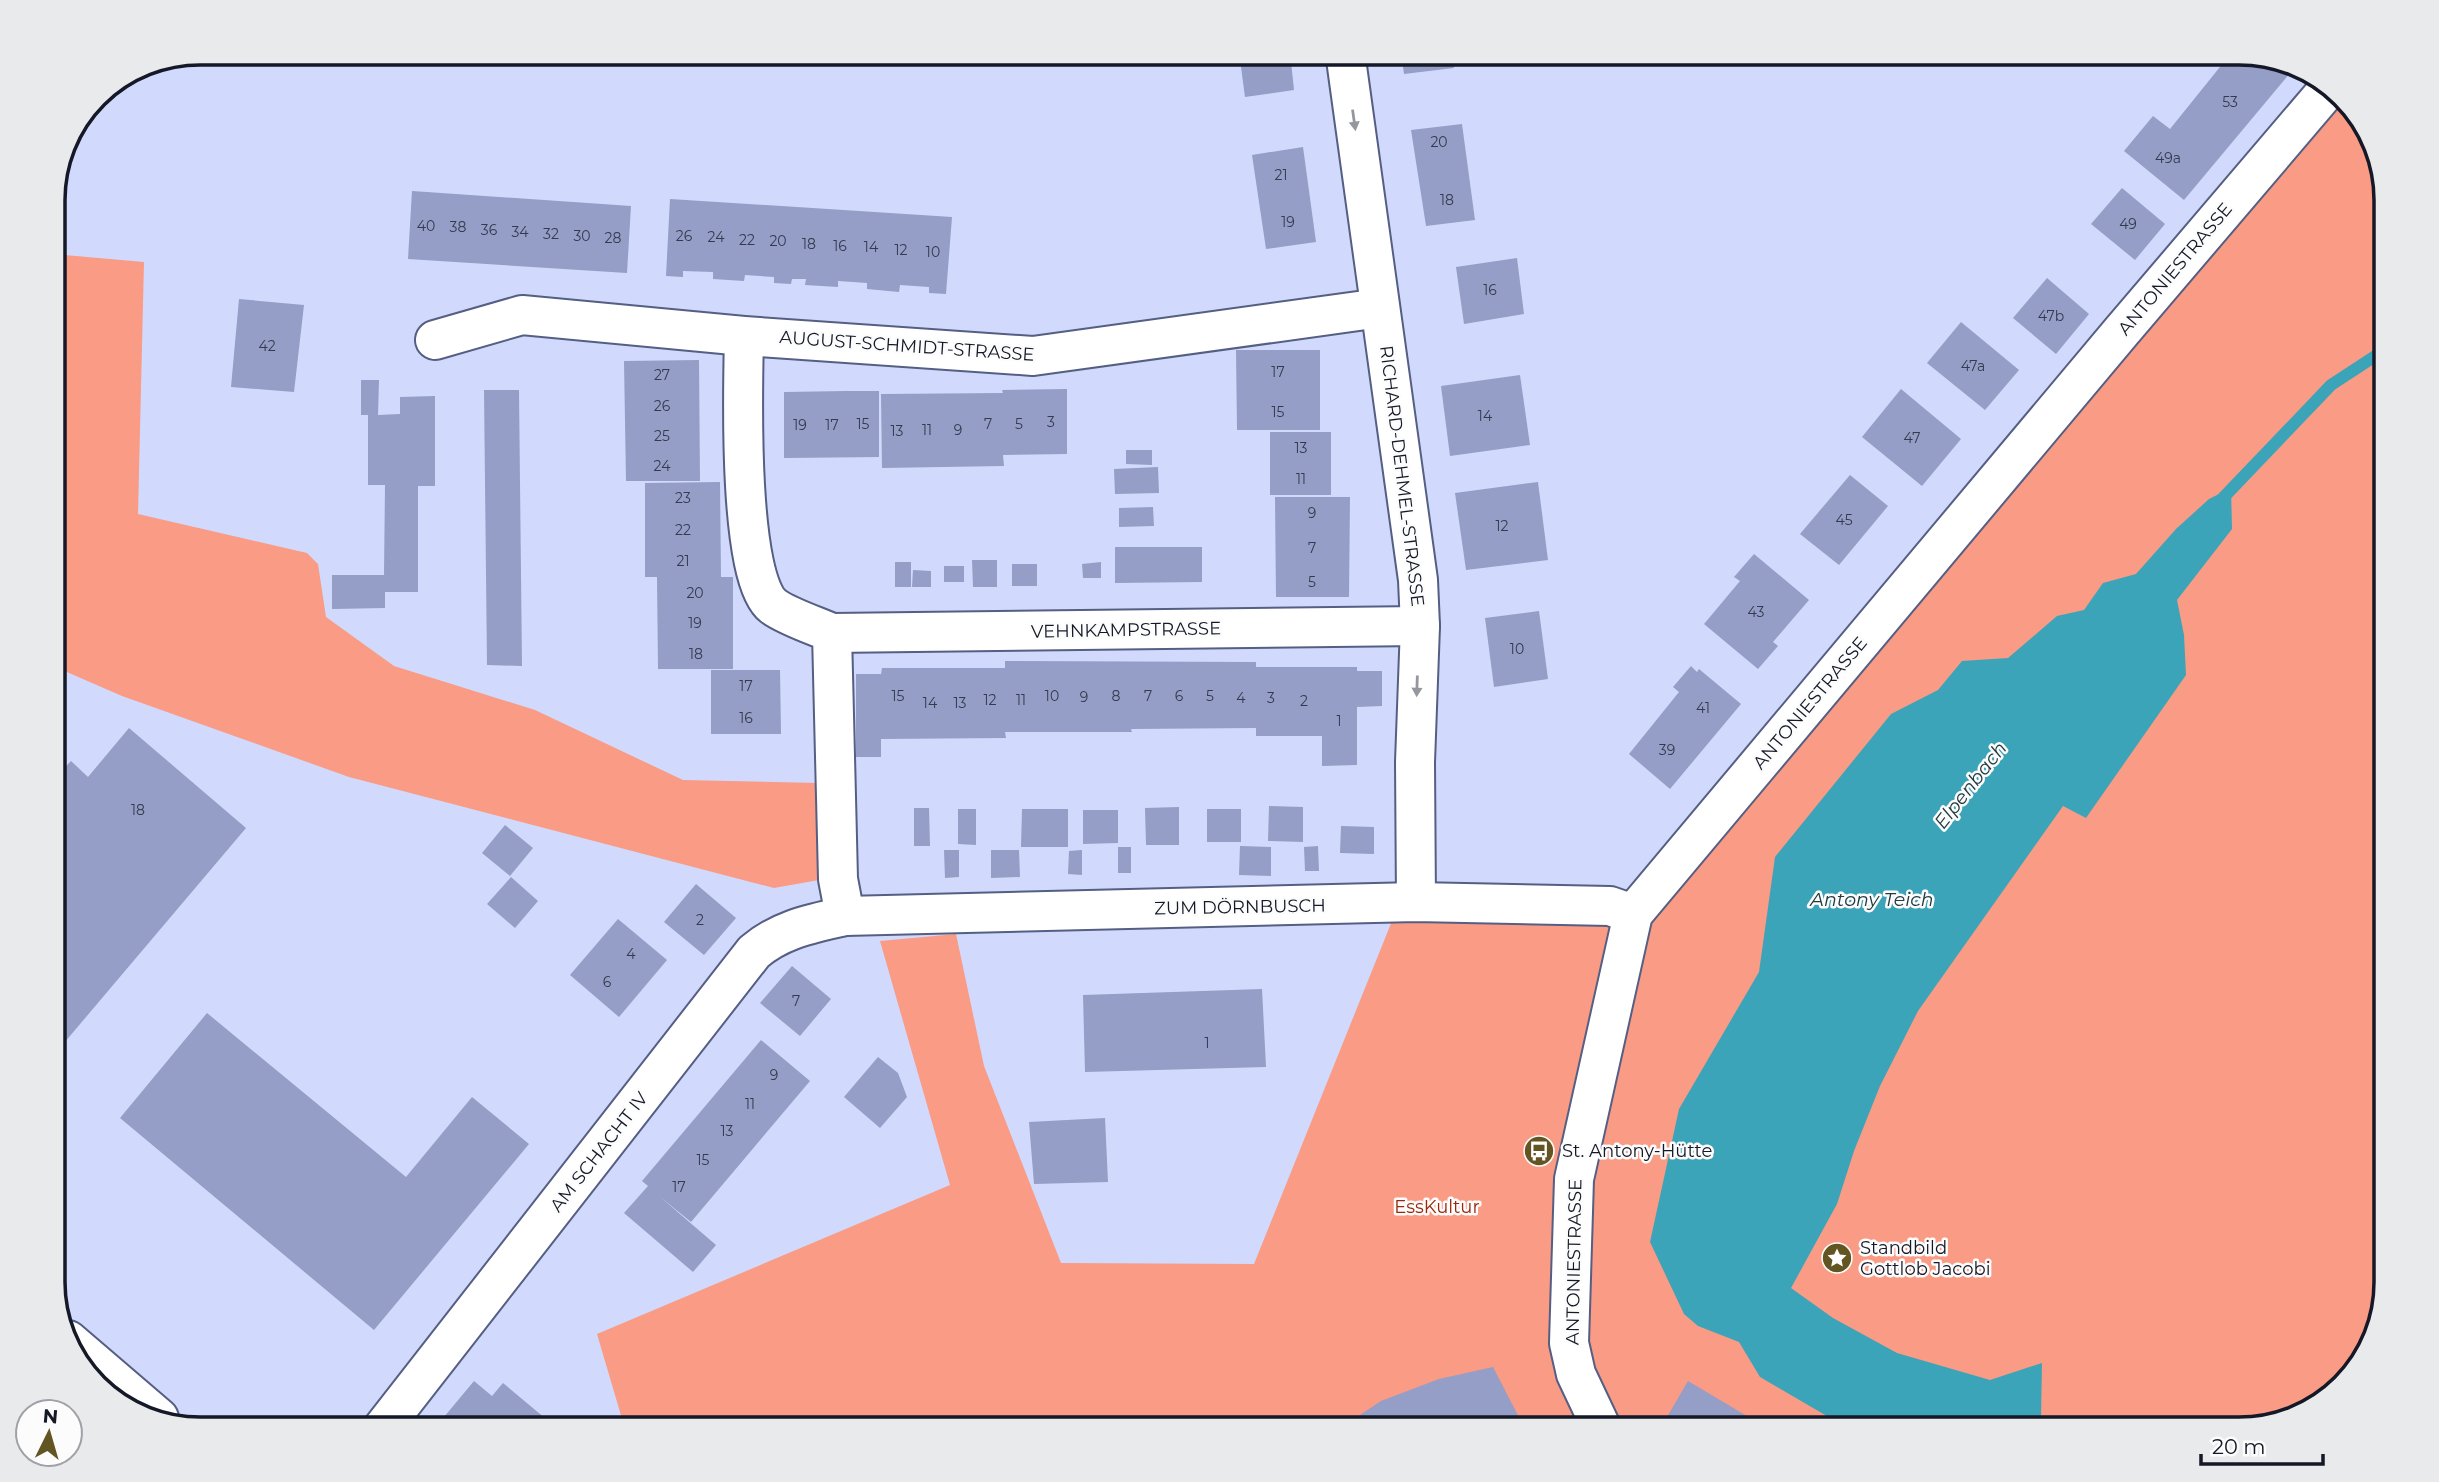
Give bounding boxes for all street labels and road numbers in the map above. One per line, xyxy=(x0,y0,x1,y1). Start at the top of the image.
street label: ANTONIESTRASSE xyxy=(2113,198,2237,340)
street label: AUGUST-SCHMIDT-STRASSE xyxy=(779,326,1035,366)
street label: RICHARD-DEHMEL-STRASSE xyxy=(1375,344,1429,608)
street label: VEHNKAMPSTRASSE xyxy=(1031,617,1221,643)
street label: ANTONIESTRASSE xyxy=(1748,632,1872,774)
street label: ZUM DÖRNBUSCH xyxy=(1154,895,1326,919)
street label: AM SCHACHT IV xyxy=(545,1087,653,1216)
street label: ANTONIESTRASSE xyxy=(1562,1179,1586,1345)

